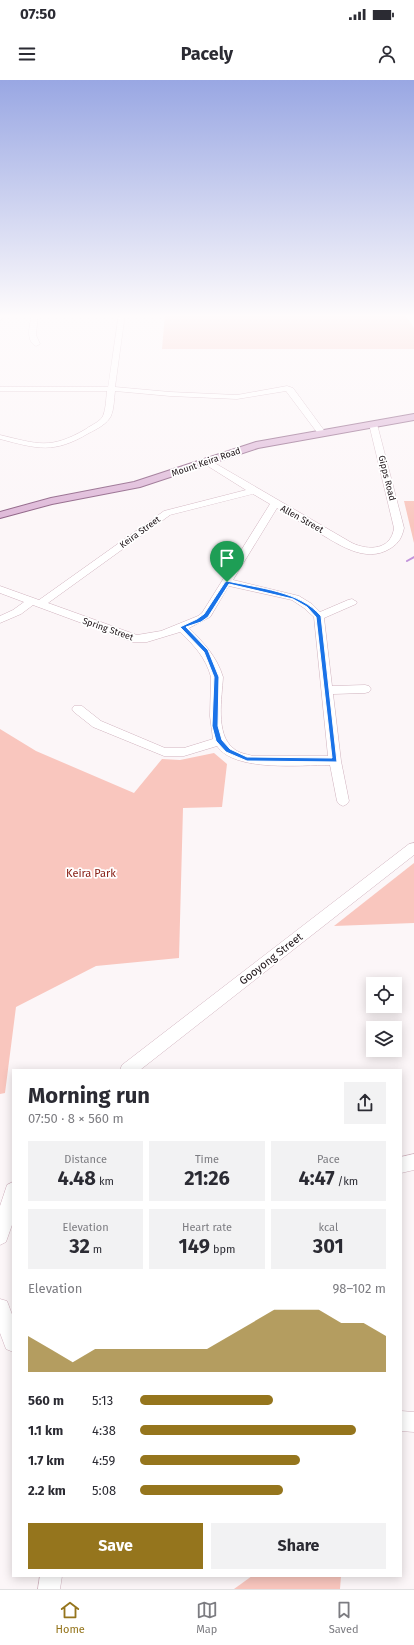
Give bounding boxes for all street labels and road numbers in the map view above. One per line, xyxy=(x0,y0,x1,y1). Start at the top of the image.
street label: Mount Keira Road xyxy=(170,446,242,478)
street label: Gipps Road xyxy=(377,454,397,502)
street label: Allen Street xyxy=(279,503,326,535)
street label: Keira Street xyxy=(118,514,163,550)
street label: Spring Street xyxy=(81,616,135,643)
street label: Gooyong Street xyxy=(237,930,305,988)

